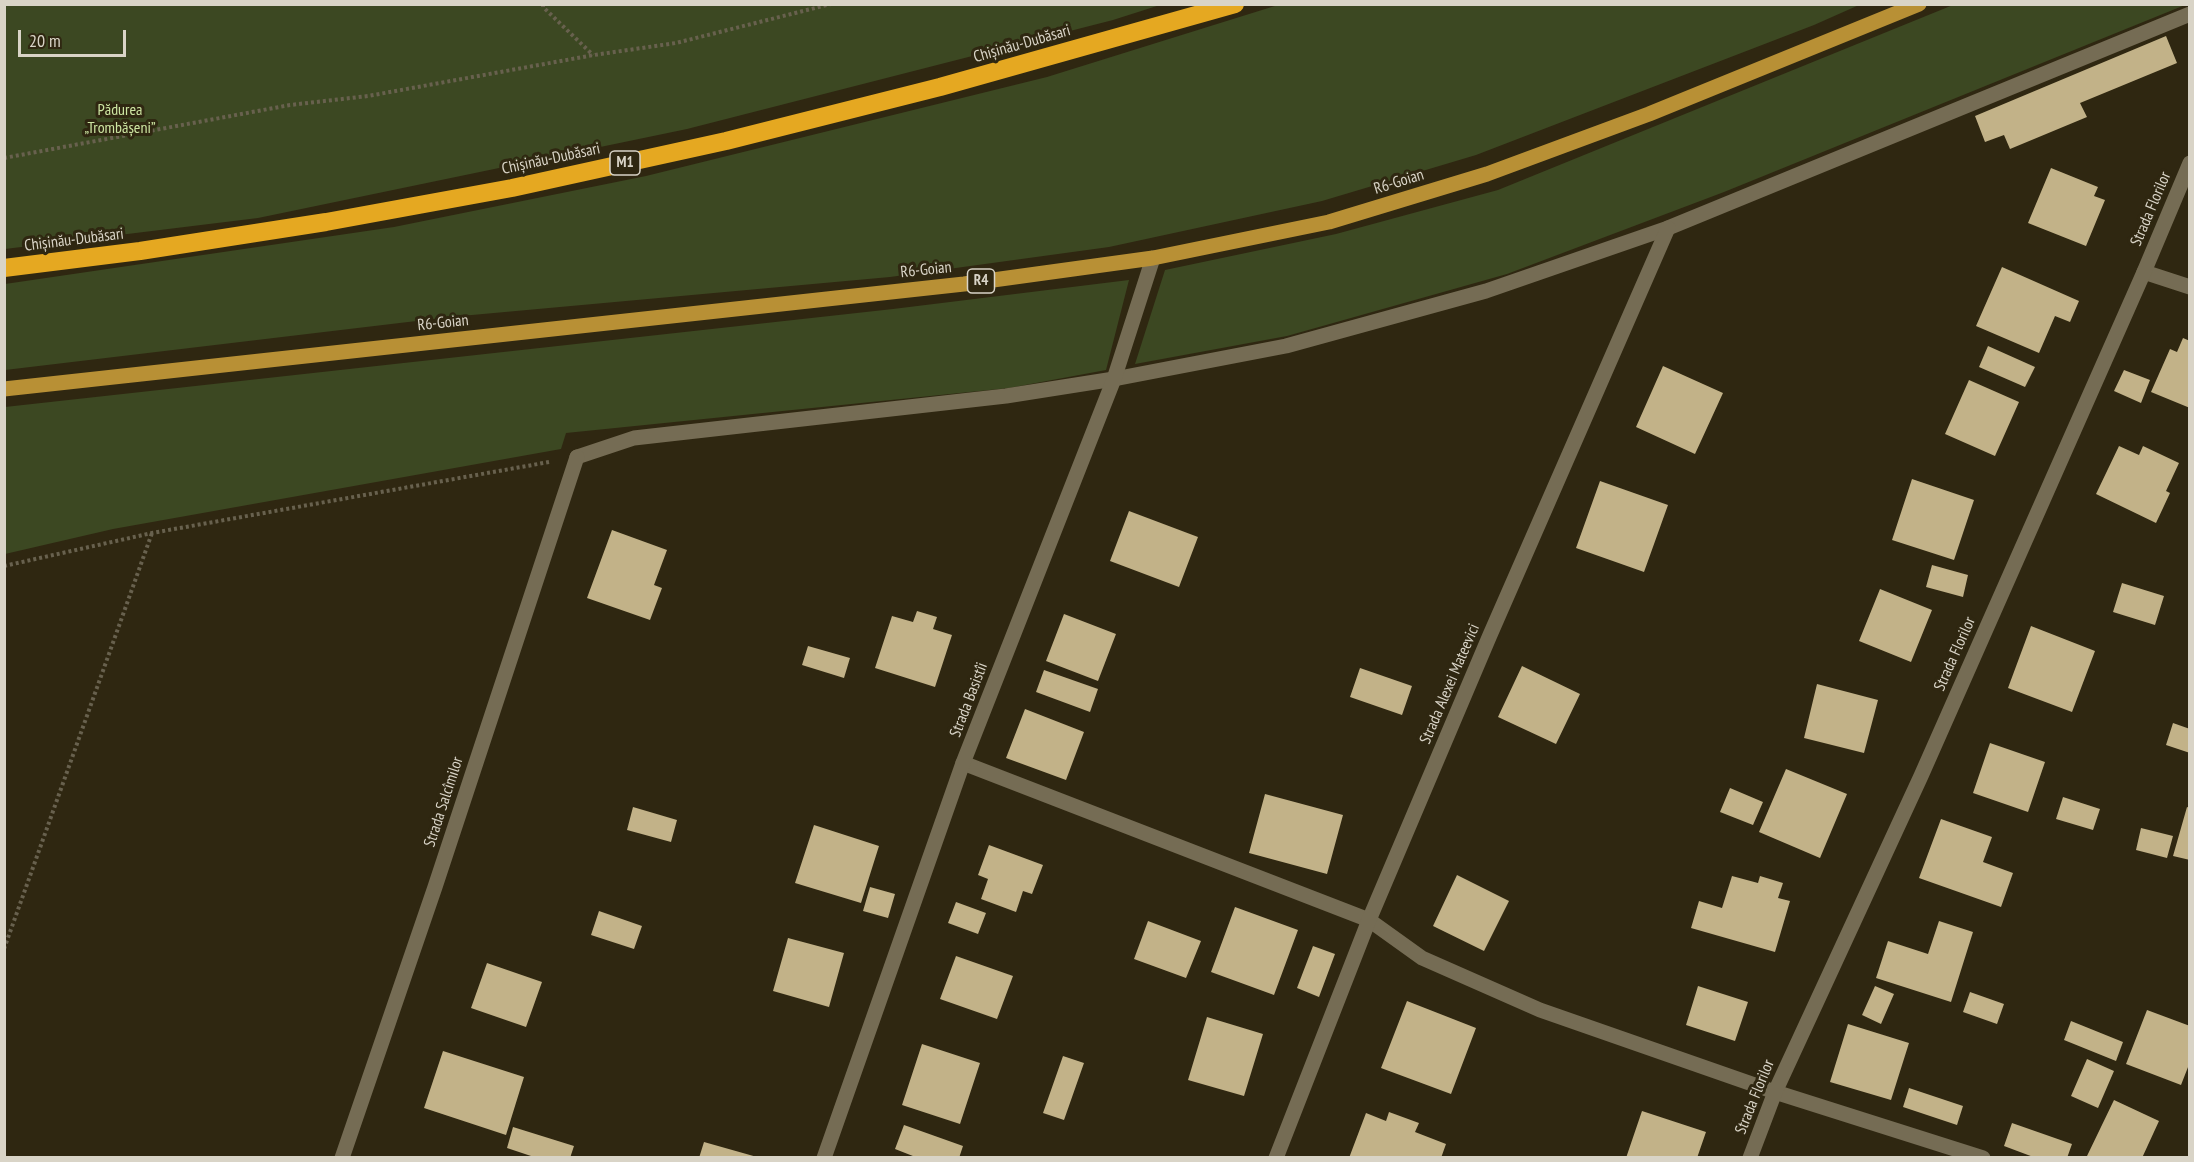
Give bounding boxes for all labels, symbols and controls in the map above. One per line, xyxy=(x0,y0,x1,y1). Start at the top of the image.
scale bar xyxy=(21,18,129,56)
street label: Chișinău-Dubăsari xyxy=(971,21,1073,67)
text: 20 m xyxy=(29,29,61,52)
park label: Pădurea „Trombășeni” xyxy=(84,100,156,138)
street label: Chișinău-Dubăsari xyxy=(500,139,602,179)
road number: M1 xyxy=(610,151,640,175)
street label: R6-Goian xyxy=(1372,165,1426,199)
street label: Strada Florilor xyxy=(2127,169,2175,249)
street label: Chișinău-Dubăsari xyxy=(23,224,125,256)
street label: R6-Goian xyxy=(900,258,952,282)
road number: R4 xyxy=(968,269,994,293)
street label: R6-Goian xyxy=(417,311,469,335)
street label: Strada Florilor xyxy=(1930,614,1980,694)
street label: Strada Alexei Mateevici xyxy=(1416,621,1484,747)
street label: Strada Basistîi xyxy=(946,660,992,740)
street label: Strada Salcîmilor xyxy=(420,754,468,850)
street label: Strada Florilor xyxy=(1731,1057,1779,1137)

